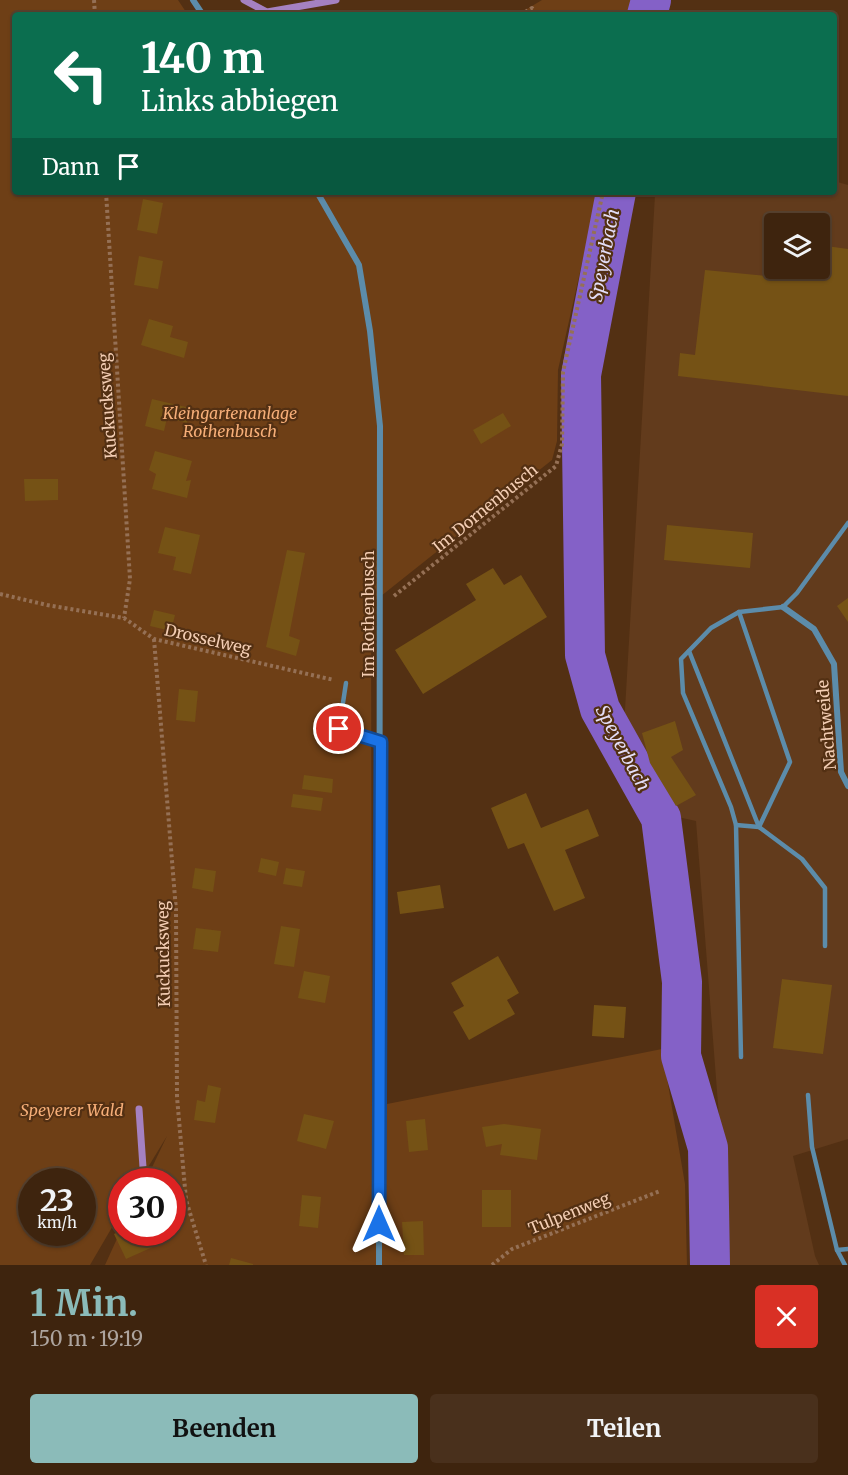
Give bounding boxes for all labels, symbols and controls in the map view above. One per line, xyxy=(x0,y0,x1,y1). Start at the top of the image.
text: 140 m xyxy=(141,32,264,84)
icon: left xyxy=(42,36,120,114)
text: Links abbiegen xyxy=(141,84,338,118)
icon: arrive xyxy=(112,150,145,183)
text: Dann xyxy=(42,153,100,181)
water label: Speyerbach xyxy=(584,207,624,303)
map controls xyxy=(764,213,830,279)
button: layers xyxy=(764,213,830,279)
street label: Kuckucksweg xyxy=(93,352,121,460)
park label: Kleingartenanlage Rothenbusch xyxy=(162,403,297,441)
street label: Im Dornenbusch xyxy=(428,459,542,557)
street label: Im Rothenbusch xyxy=(358,550,378,678)
street label: Drosselweg xyxy=(163,619,254,659)
street label: Nachtweide xyxy=(812,679,840,771)
water label: Speyerbach xyxy=(591,701,655,795)
pin xyxy=(313,703,364,754)
icon: arrive xyxy=(322,712,355,745)
street label: Kuckucksweg xyxy=(152,900,174,1007)
park label: Speyerer Wald xyxy=(20,1100,124,1120)
speed limit sign: 30 xyxy=(108,1168,186,1246)
text: 23 xyxy=(40,1181,74,1219)
street label: Tulpenweg xyxy=(525,1187,613,1238)
position arrow xyxy=(347,1192,411,1256)
text: km/h xyxy=(37,1213,77,1232)
text: 1 Min. xyxy=(30,1281,138,1326)
button: close xyxy=(755,1285,818,1348)
text: 150 m · 19:19 xyxy=(30,1326,143,1351)
button: Beenden xyxy=(30,1394,418,1463)
button: Teilen xyxy=(430,1394,818,1463)

